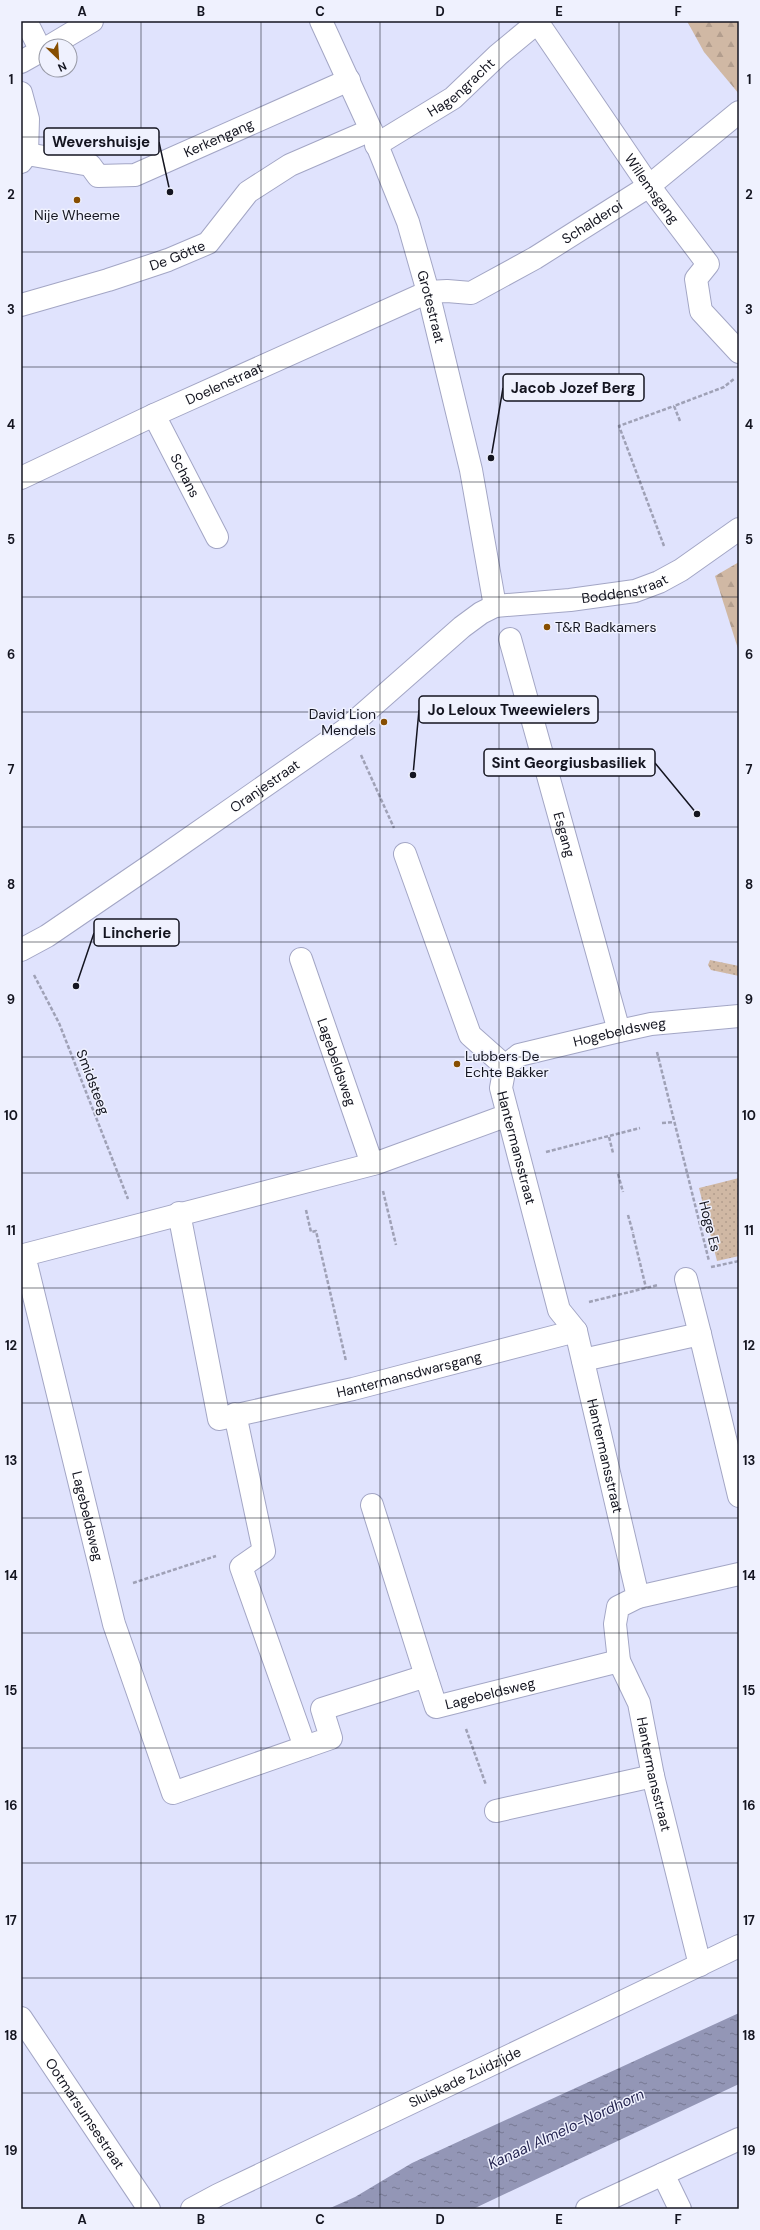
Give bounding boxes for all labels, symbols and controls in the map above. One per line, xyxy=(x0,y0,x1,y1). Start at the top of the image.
text: A xyxy=(77,3,87,20)
text: B xyxy=(197,3,205,20)
text: C xyxy=(315,3,325,20)
text: D xyxy=(435,3,445,20)
text: E xyxy=(555,3,563,20)
text: F xyxy=(674,3,682,20)
north arrow xyxy=(38,38,78,78)
street label: Hagengracht xyxy=(424,54,498,121)
text: N xyxy=(56,59,69,75)
text: 1 xyxy=(9,71,13,88)
text: 1 xyxy=(747,71,751,88)
street label: Kerkengang xyxy=(181,114,257,161)
callout: Wevershuisje xyxy=(44,128,159,155)
text: Wevershuisje xyxy=(52,132,150,152)
street label: Willemsgang xyxy=(621,150,683,227)
text: 2 xyxy=(7,186,15,203)
text: 2 xyxy=(745,186,753,203)
marker: Nije Wheeme xyxy=(72,195,82,205)
street label: Schalderoi xyxy=(558,196,626,248)
place label: Nije Wheeme xyxy=(34,206,120,224)
street label: De Götte xyxy=(147,236,208,275)
street label: Grotestraat xyxy=(413,268,449,345)
text: 3 xyxy=(7,301,15,318)
text: 3 xyxy=(745,301,753,318)
street label: Doelenstraat xyxy=(183,358,266,409)
callout: Jacob Jozef Berg xyxy=(503,374,644,401)
text: Jacob Jozef Berg xyxy=(511,378,635,398)
text: 4 xyxy=(7,416,15,433)
text: 4 xyxy=(745,416,753,433)
street label: Schans xyxy=(166,450,204,500)
text: 5 xyxy=(7,531,15,548)
text: 5 xyxy=(745,531,753,548)
street label: Boddenstraat xyxy=(580,570,671,607)
place label: T&R Badkamers xyxy=(555,618,657,636)
marker: T&R Badkamers xyxy=(542,622,552,632)
text: 6 xyxy=(7,646,15,663)
text: 6 xyxy=(745,646,753,663)
callout: Jo Leloux Tweewielers xyxy=(419,696,598,723)
text: Jo Leloux Tweewielers xyxy=(428,700,590,720)
place label: David Lion Mendels xyxy=(309,705,376,739)
marker: David Lion Mendels xyxy=(379,717,389,727)
callout: Sint Georgiusbasiliek xyxy=(484,749,655,776)
text: Sint Georgiusbasiliek xyxy=(491,753,647,773)
street label: Oranjestraat xyxy=(226,755,303,816)
text: 7 xyxy=(8,761,15,778)
text: 7 xyxy=(746,761,753,778)
street label: Esgang xyxy=(550,810,579,859)
text: 8 xyxy=(7,876,15,893)
text: 8 xyxy=(745,876,753,893)
callout: Lincherie xyxy=(94,919,179,946)
text: Lincherie xyxy=(103,923,171,943)
text: 9 xyxy=(7,991,15,1008)
text: 9 xyxy=(745,991,753,1008)
street label: Hogebeldsweg xyxy=(571,1014,667,1051)
street label: Lagebeldsweg xyxy=(313,1016,360,1109)
street label: Smidsteeg xyxy=(72,1047,114,1117)
place label: Lubbers De Echte Bakker xyxy=(465,1047,549,1081)
marker: Lubbers De Echte Bakker xyxy=(452,1059,462,1069)
street label: Hantermansstraat xyxy=(493,1089,540,1206)
text: 10 xyxy=(4,1107,18,1124)
text: 10 xyxy=(742,1107,756,1124)
street label: Hoge Es xyxy=(695,1199,725,1253)
text: 11 xyxy=(6,1222,16,1239)
text: 11 xyxy=(744,1222,754,1239)
text: 12 xyxy=(5,1337,17,1354)
text: 12 xyxy=(743,1337,755,1354)
street label: Hantermansdwarsgang xyxy=(335,1347,484,1401)
street label: Hantermansstraat xyxy=(583,1397,627,1515)
text: 13 xyxy=(5,1452,17,1469)
text: 13 xyxy=(743,1452,755,1469)
street label: Lagebeldsweg xyxy=(68,1469,107,1563)
text: 14 xyxy=(4,1567,18,1584)
text: 14 xyxy=(742,1567,756,1584)
street label: Lagebeldsweg xyxy=(443,1673,537,1713)
text: 15 xyxy=(5,1682,17,1699)
text: 15 xyxy=(743,1682,755,1699)
street label: Hantermansstraat xyxy=(633,1715,675,1833)
text: 16 xyxy=(5,1797,17,1814)
text: 16 xyxy=(743,1797,755,1814)
text: 17 xyxy=(5,1912,17,1929)
text: 17 xyxy=(743,1912,755,1929)
text: 18 xyxy=(5,2027,17,2044)
text: 18 xyxy=(743,2027,755,2044)
street label: Sluiskade Zuidzijde xyxy=(406,2043,524,2112)
street label: Ootmarsumsestraat xyxy=(41,2054,129,2173)
water label: Kanaal Almelo-Nordhorn xyxy=(485,2084,648,2174)
text: 19 xyxy=(5,2142,18,2159)
text: 19 xyxy=(743,2142,756,2159)
text: A xyxy=(77,2211,87,2228)
text: B xyxy=(197,2211,205,2228)
text: C xyxy=(315,2211,325,2228)
text: D xyxy=(435,2211,445,2228)
text: E xyxy=(555,2211,563,2228)
text: F xyxy=(674,2211,682,2228)

